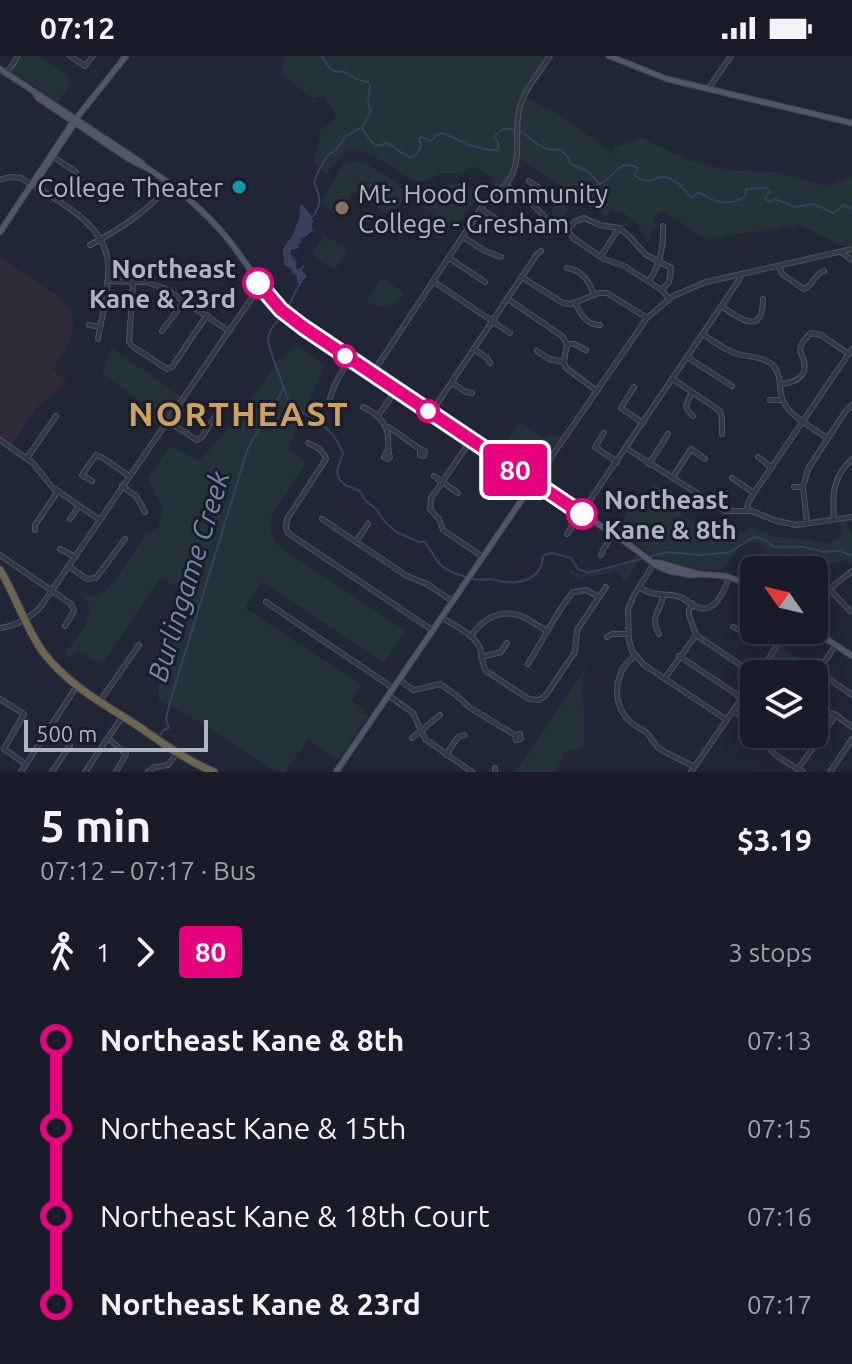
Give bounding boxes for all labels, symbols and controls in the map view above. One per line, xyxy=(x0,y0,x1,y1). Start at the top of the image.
text: 07:12 xyxy=(40,11,115,45)
place label: College Theater xyxy=(37,173,223,202)
marker: College Theater xyxy=(230,178,248,196)
place label: Mt. Hood Community College - Gresham xyxy=(358,179,608,238)
marker: Mt. Hood Community College - Gresham xyxy=(333,199,351,217)
place label: Northeast Kane & 23rd xyxy=(89,254,236,313)
marker: Northeast Kane & 23rd xyxy=(243,268,273,298)
unlabelled marker xyxy=(334,345,356,367)
district label: NORTHEAST xyxy=(128,394,350,432)
unlabelled marker xyxy=(417,400,439,422)
line badge: 80 xyxy=(479,444,551,496)
text: 80 xyxy=(499,454,531,485)
water label: Burlingame Creek xyxy=(141,466,235,685)
place label: Northeast Kane & 8th xyxy=(604,485,737,544)
marker: Northeast Kane & 8th xyxy=(567,499,597,529)
north arrow xyxy=(740,556,828,644)
map controls xyxy=(740,556,828,748)
button: layers xyxy=(740,660,828,748)
scale bar xyxy=(24,716,208,752)
text: 500 m xyxy=(36,721,97,746)
text: 5 min xyxy=(40,801,151,850)
text: $3.19 xyxy=(737,823,812,857)
text: 07:12 – 07:17 · Bus xyxy=(40,856,256,885)
icon: walk xyxy=(40,930,84,974)
icon: forward xyxy=(123,930,167,974)
text: 80 xyxy=(195,936,226,967)
text: 1 xyxy=(96,938,111,967)
text: 3 stops xyxy=(728,938,812,967)
text: Northeast Kane & 8th xyxy=(100,1023,404,1057)
text: 07:13 xyxy=(747,1026,812,1055)
text: Northeast Kane & 15th xyxy=(100,1111,406,1145)
text: 07:15 xyxy=(747,1114,812,1143)
text: Northeast Kane & 18th Court xyxy=(100,1199,489,1233)
text: 07:16 xyxy=(747,1202,812,1231)
text: Northeast Kane & 23rd xyxy=(100,1287,421,1321)
text: 07:17 xyxy=(747,1290,812,1319)

